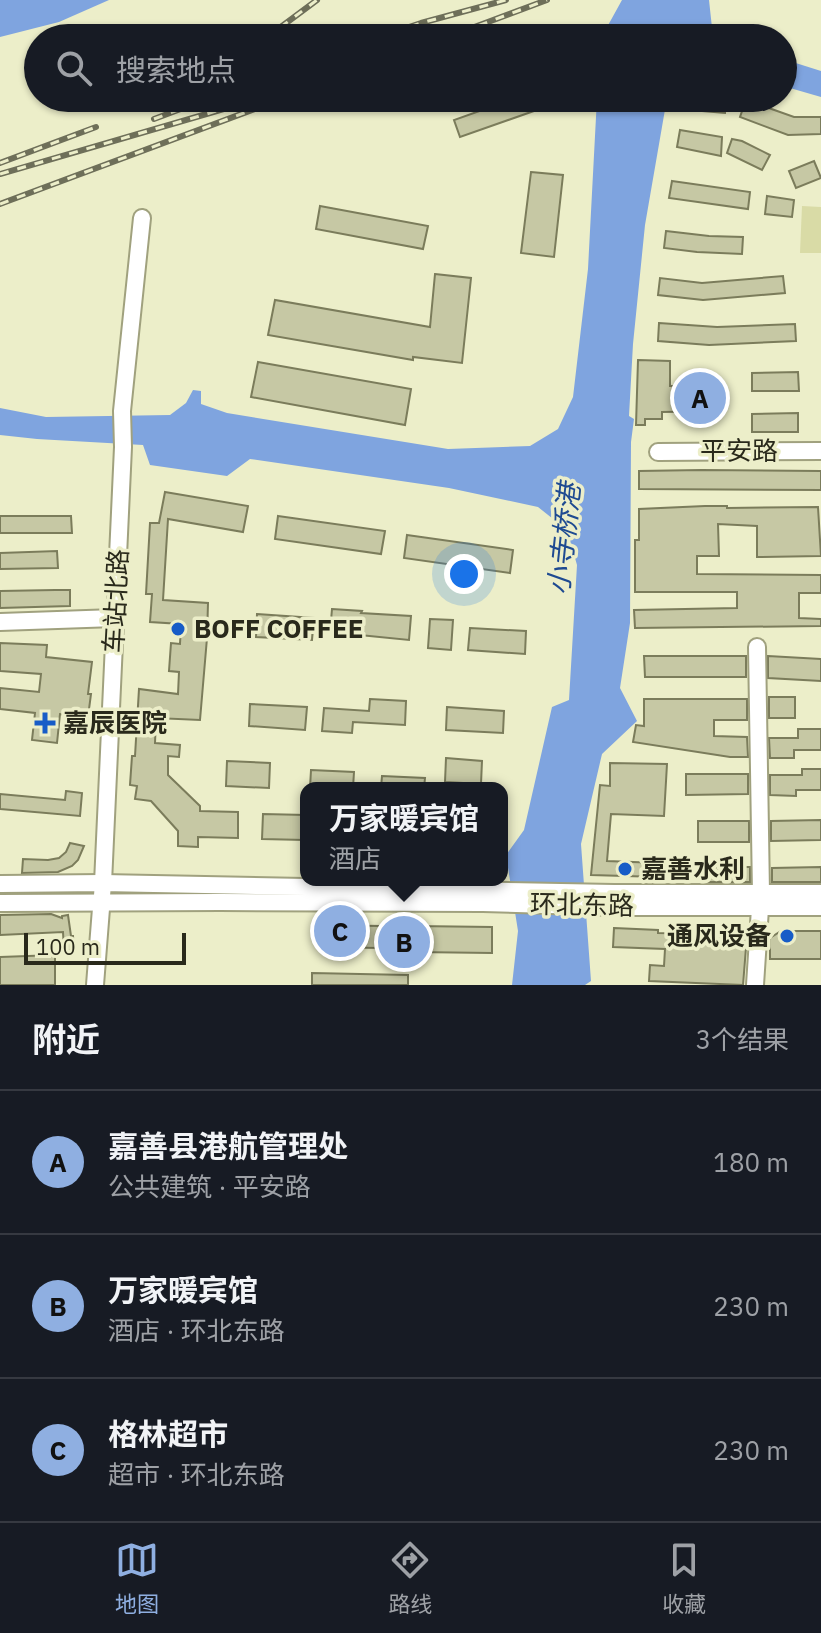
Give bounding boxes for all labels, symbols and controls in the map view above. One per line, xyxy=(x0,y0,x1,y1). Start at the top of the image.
search box xyxy=(24,24,797,112)
icon: search xyxy=(52,46,96,90)
text: 搜索地点 xyxy=(116,50,236,89)
pin: A xyxy=(674,368,726,428)
street label: 平安路 xyxy=(700,433,778,467)
water label: 小寺桥港 xyxy=(539,477,588,597)
street label: 车站北路 xyxy=(95,548,135,654)
your location xyxy=(444,554,484,594)
place label: BOFF COFFEE xyxy=(194,611,364,645)
marker: BOFF COFFEE xyxy=(169,620,187,638)
place label: 嘉辰医院 xyxy=(63,705,167,739)
marker: 嘉辰医院 xyxy=(34,712,56,734)
popup xyxy=(300,782,508,886)
text: 万家暖宾馆 xyxy=(329,798,479,837)
text: 酒店 xyxy=(329,841,381,875)
place label: 嘉善水利 xyxy=(641,851,745,885)
marker: 嘉善水利 xyxy=(616,860,634,878)
street label: 环北东路 xyxy=(530,886,634,922)
pin: C xyxy=(314,901,366,961)
pin: B xyxy=(378,912,430,972)
place label: 通风设备 xyxy=(667,918,771,952)
marker: 通风设备 xyxy=(778,927,796,945)
scale bar xyxy=(24,929,186,965)
text: 100 m xyxy=(36,932,100,961)
text: 附近 xyxy=(32,1017,100,1061)
text: 3个结果 xyxy=(695,1022,789,1056)
text: 嘉善县港航管理处 xyxy=(108,1126,348,1165)
text: A xyxy=(49,1145,67,1179)
text: 180 m xyxy=(713,1145,789,1179)
text: 公共建筑 · 平安路 xyxy=(108,1169,311,1203)
text: 万家暖宾馆 xyxy=(108,1270,258,1309)
text: B xyxy=(49,1289,67,1323)
text: 230 m xyxy=(713,1289,789,1323)
text: 酒店 · 环北东路 xyxy=(108,1313,285,1347)
text: 格林超市 xyxy=(108,1414,228,1453)
text: C xyxy=(50,1433,66,1467)
text: 230 m xyxy=(713,1433,789,1467)
text: 超市 · 环北东路 xyxy=(108,1457,285,1491)
tab: 地图 xyxy=(115,1538,159,1618)
tab: 路线 xyxy=(388,1538,432,1618)
tab: 收藏 xyxy=(662,1538,706,1618)

